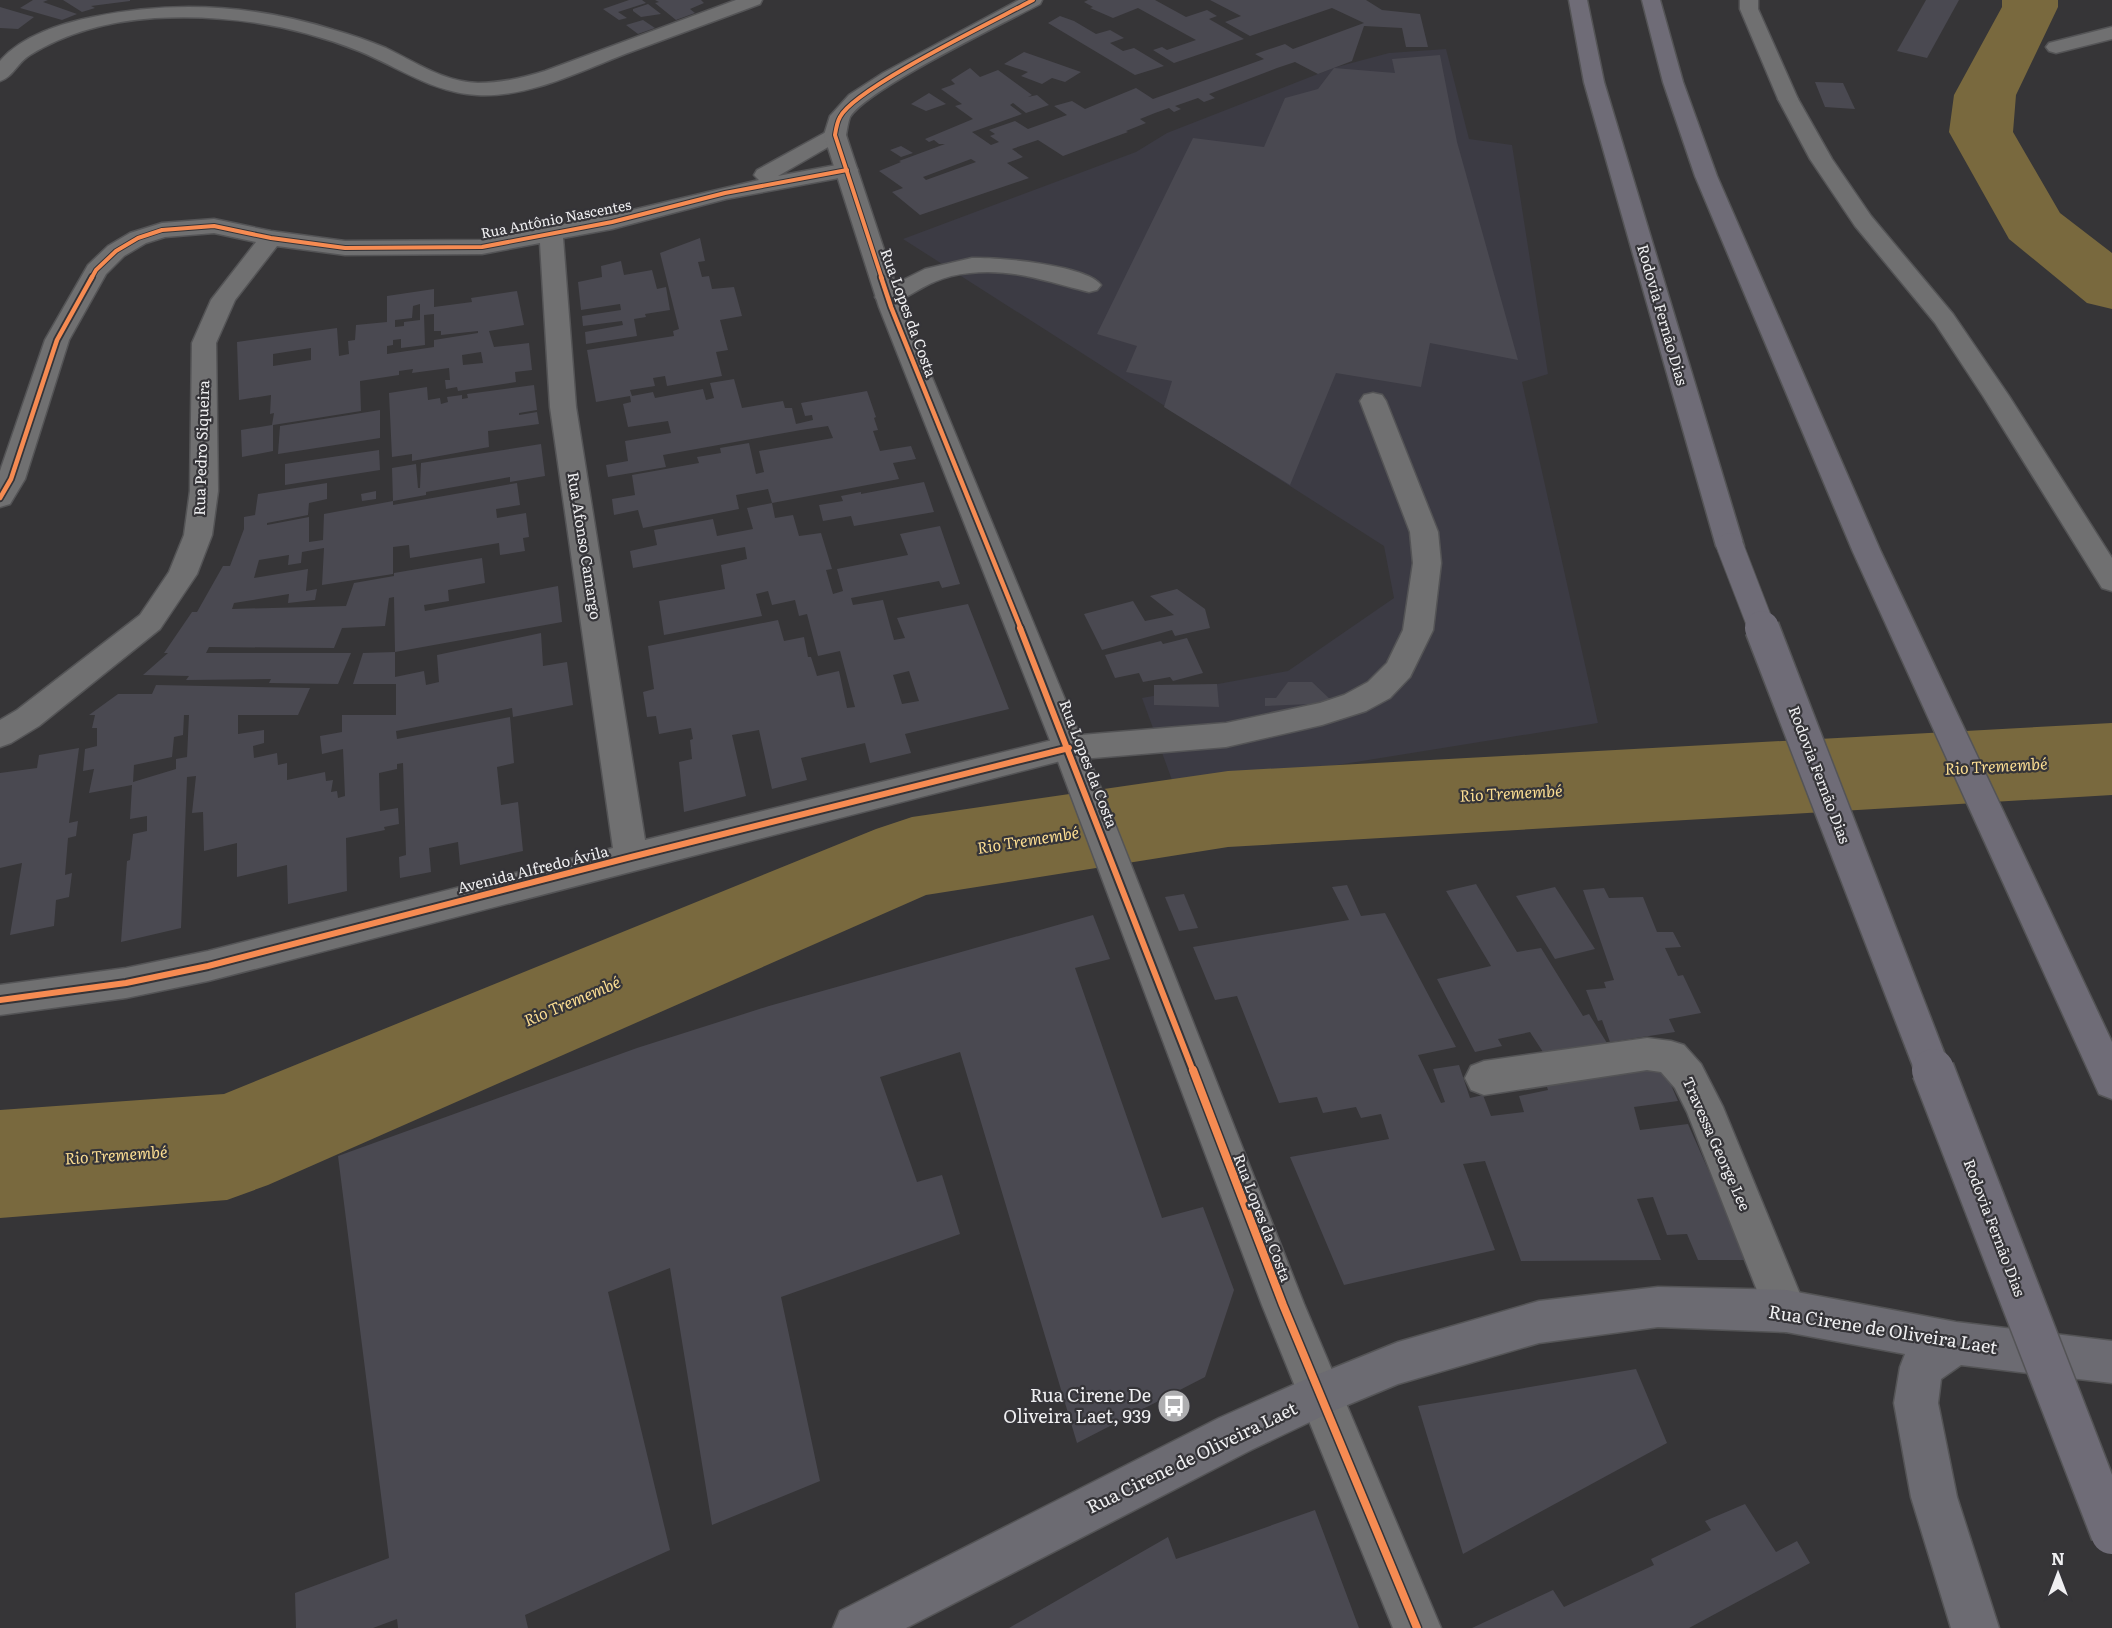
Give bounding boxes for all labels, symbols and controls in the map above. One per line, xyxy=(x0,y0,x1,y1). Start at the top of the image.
street label: Rua Antônio Nascentes xyxy=(479,194,633,242)
street label: Rodovia Fernão Dias xyxy=(1632,241,1695,388)
street label: Rua Lopes da Costa xyxy=(875,245,944,381)
street label: Rua Pedro Siqueira xyxy=(187,379,214,516)
street label: Rua Afonso Camargo xyxy=(562,470,609,621)
street label: Rua Lopes da Costa xyxy=(1054,696,1125,832)
street label: Rodovia Fernão Dias xyxy=(1783,702,1857,847)
water label: Rio Tremembé xyxy=(1944,750,2048,780)
water label: Rio Tremembé xyxy=(1459,777,1563,807)
water label: Rio Tremembé xyxy=(975,819,1081,859)
street label: Avenida Alfredo Ávila xyxy=(455,838,612,898)
water label: Rio Tremembé xyxy=(519,969,624,1031)
street label: Travessa George Lee xyxy=(1677,1073,1757,1214)
water label: Rio Tremembé xyxy=(64,1138,168,1170)
street label: Rua Lopes da Costa xyxy=(1228,1150,1299,1286)
street label: Rodovia Fernão Dias xyxy=(1958,1155,2032,1300)
street label: Rua Cirene de Oliveira Laet xyxy=(1767,1297,2000,1360)
place label: Rua Cirene De Oliveira Laet, 939 xyxy=(1003,1381,1151,1429)
bus stop icon: Rua Cirene De Oliveira Laet, 939 xyxy=(1156,1388,1192,1424)
street label: Rua Cirene de Oliveira Laet xyxy=(1081,1394,1302,1519)
north arrow xyxy=(2028,1544,2088,1604)
text: N xyxy=(2051,1546,2065,1570)

